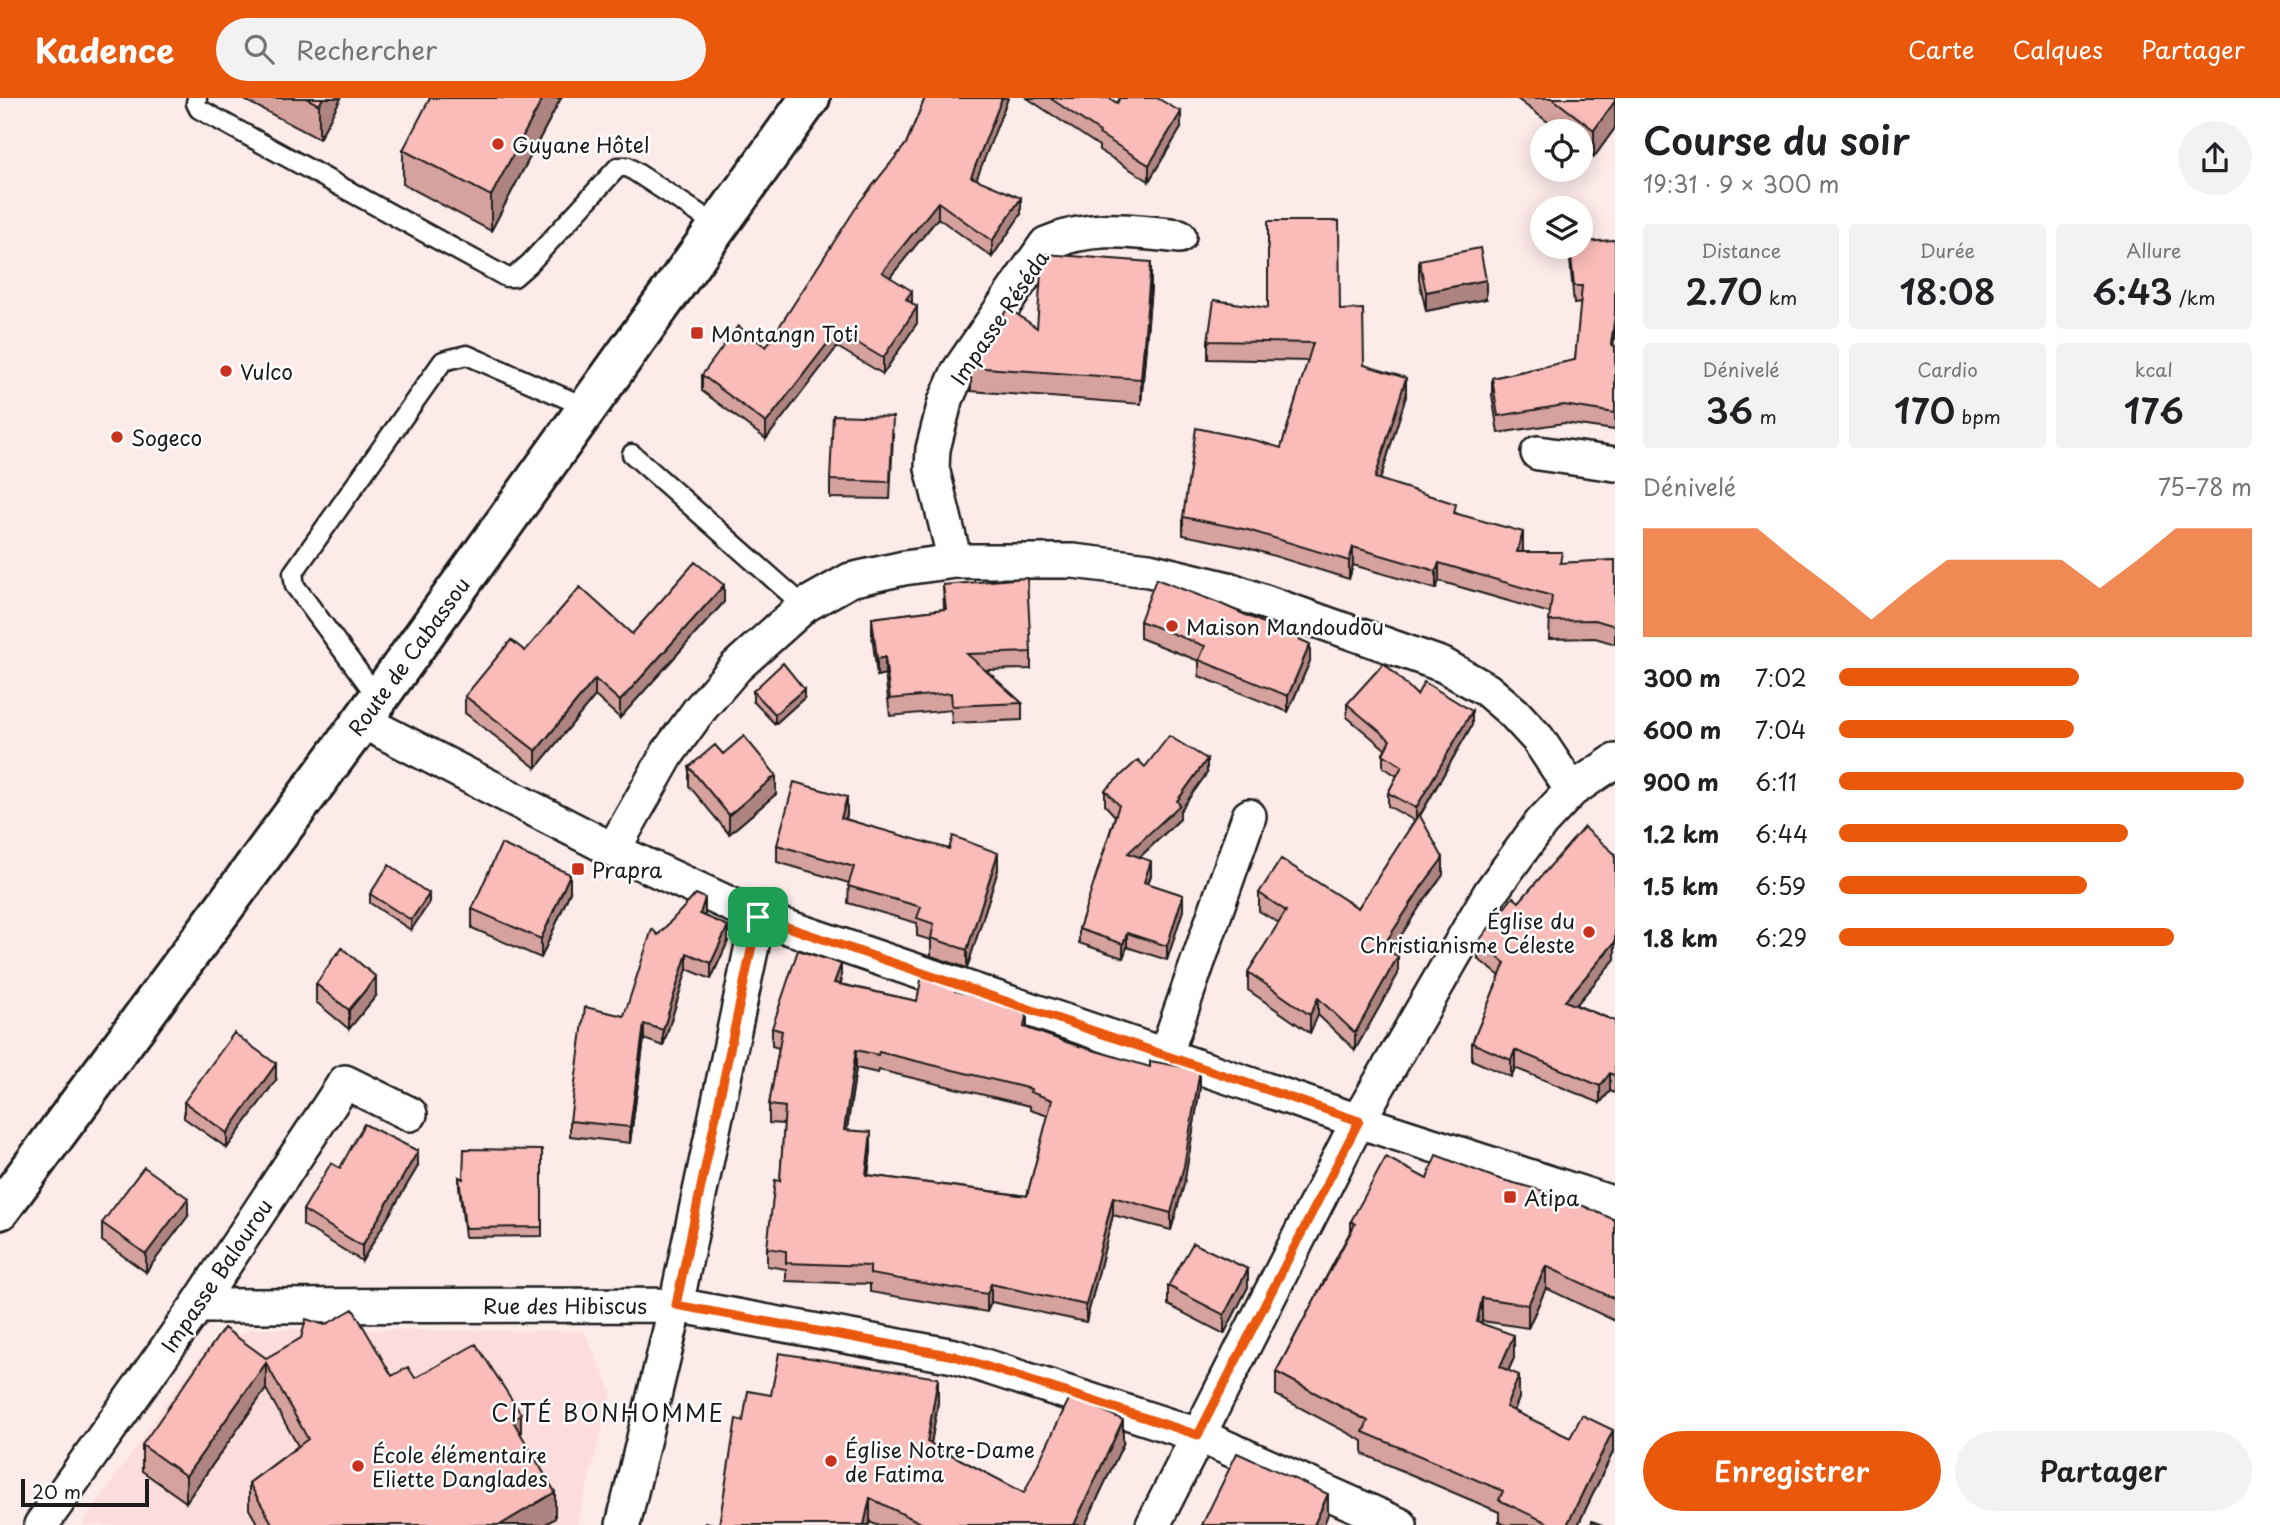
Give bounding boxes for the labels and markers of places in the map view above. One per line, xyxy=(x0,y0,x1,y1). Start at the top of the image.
place label: Guyane Hôtel xyxy=(512,128,649,160)
marker: Guyane Hôtel xyxy=(490,136,506,152)
place label: Montangn Toti xyxy=(711,317,859,349)
marker: Montangn Toti xyxy=(689,325,705,341)
place label: Vulco xyxy=(240,355,293,387)
marker: Vulco xyxy=(218,363,234,379)
place label: Sogeco xyxy=(131,421,202,453)
marker: Sogeco xyxy=(109,429,125,445)
place label: Maison Mandoudou xyxy=(1186,610,1384,642)
marker: Maison Mandoudou xyxy=(1164,618,1180,634)
place label: Prapra xyxy=(592,853,663,885)
marker: Prapra xyxy=(570,861,586,877)
pin xyxy=(728,887,788,947)
place label: Église du Christianisme Céleste xyxy=(1360,904,1575,960)
marker: Église du Christianisme Céleste xyxy=(1581,924,1597,940)
place label: Atipa xyxy=(1524,1181,1580,1213)
marker: Atipa xyxy=(1502,1189,1518,1205)
place label: Église Notre-Dame de Fatima xyxy=(845,1433,1035,1489)
place label: École élémentaire Eliette Danglades xyxy=(372,1438,548,1494)
marker: Église Notre-Dame de Fatima xyxy=(823,1453,839,1469)
marker: École élémentaire Eliette Danglades xyxy=(350,1458,366,1474)

